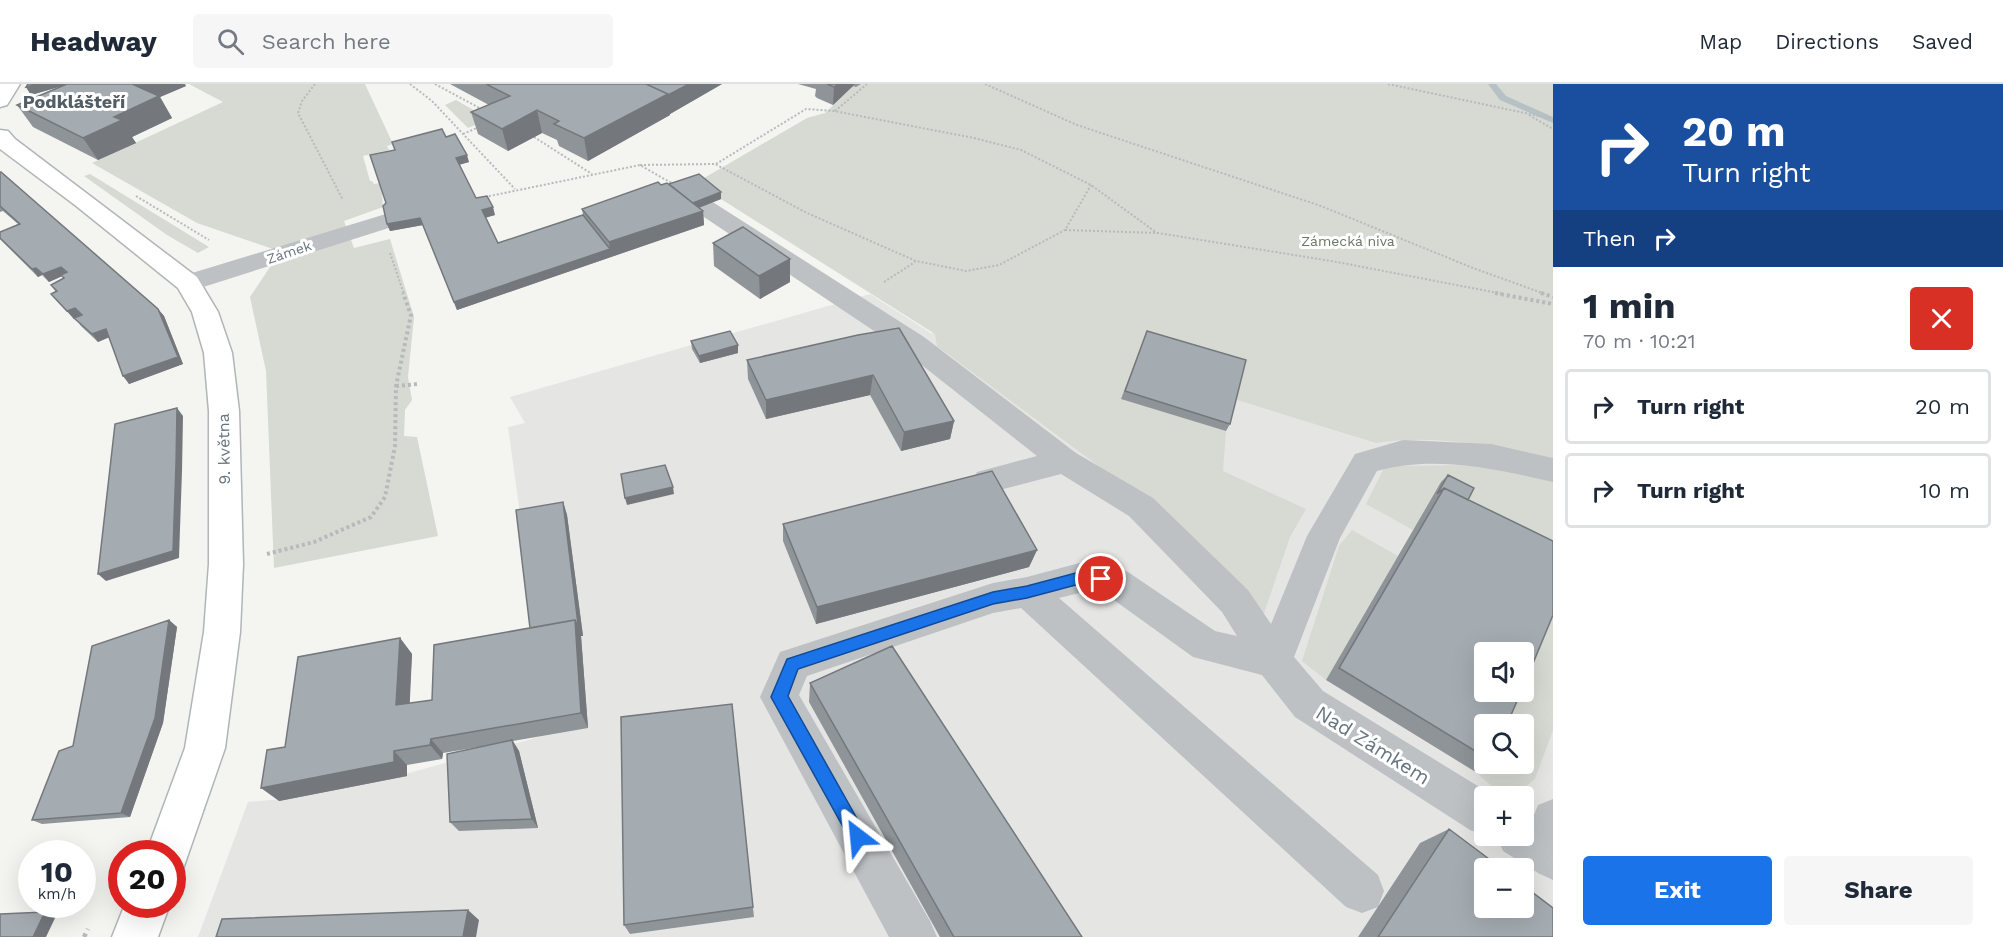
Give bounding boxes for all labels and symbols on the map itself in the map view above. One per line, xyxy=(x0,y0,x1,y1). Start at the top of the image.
district label: Podklášteří xyxy=(23,91,126,112)
park label: Zámecká niva xyxy=(1301,233,1395,249)
street label: Zámek xyxy=(265,237,313,267)
street label: 9. května xyxy=(214,413,234,485)
pin xyxy=(1075,553,1126,604)
street label: Nad Zámkem xyxy=(1312,700,1434,790)
position arrow xyxy=(826,805,890,869)
speed limit sign: 20 xyxy=(108,840,186,918)

